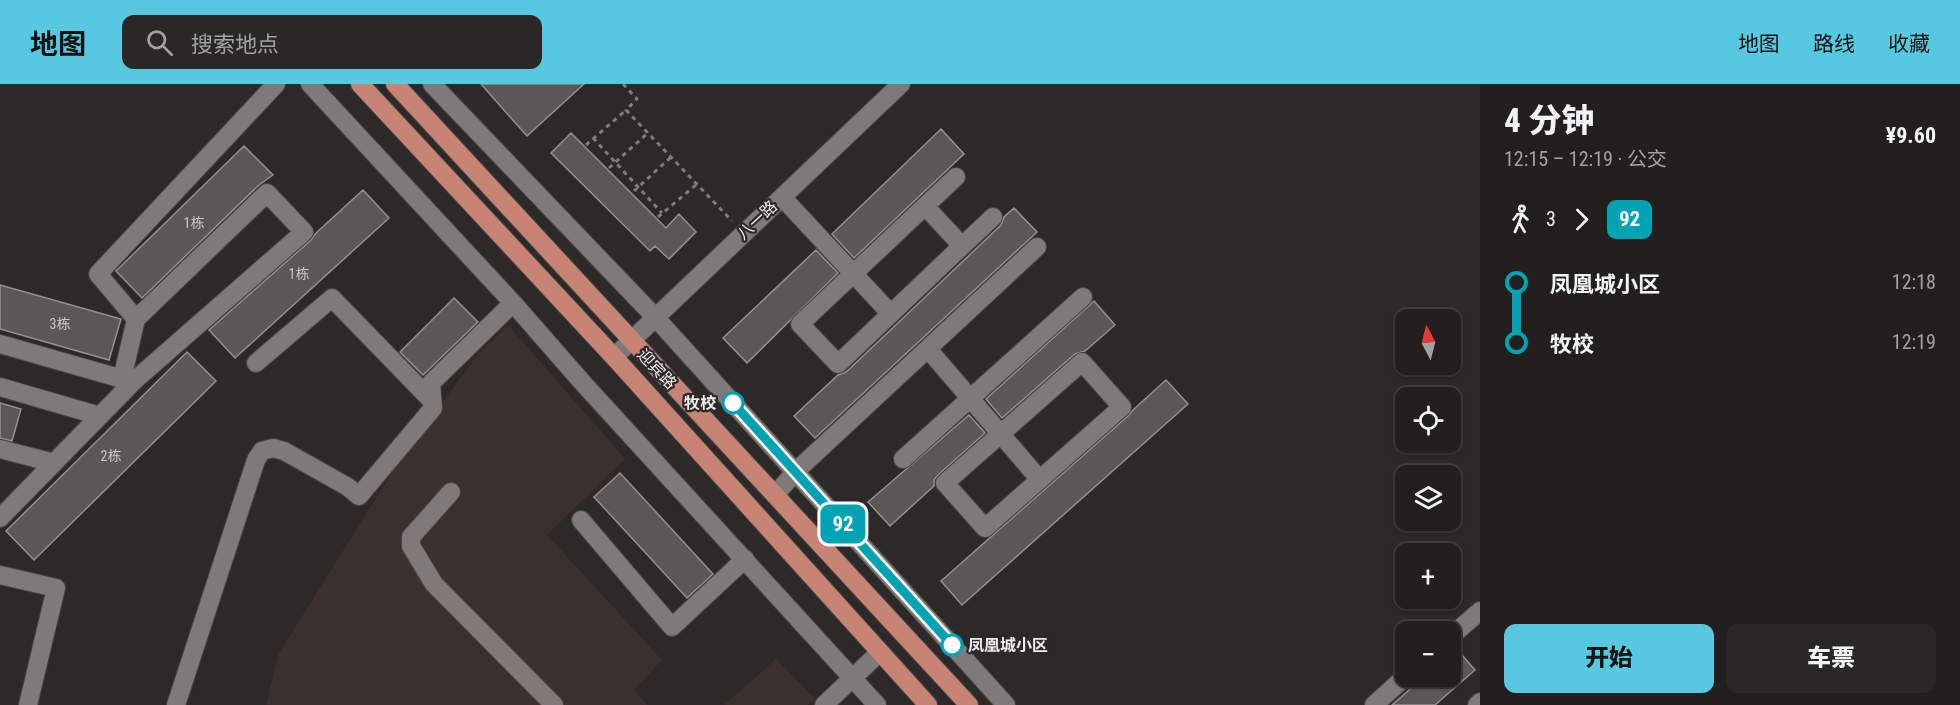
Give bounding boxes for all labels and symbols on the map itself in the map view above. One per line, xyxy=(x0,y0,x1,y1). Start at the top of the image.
street label: 八一路 xyxy=(733,197,781,243)
house number: 1栋 xyxy=(184,215,204,231)
house number: 1栋 xyxy=(289,266,309,282)
north arrow xyxy=(1395,309,1461,375)
house number: 3栋 xyxy=(50,316,70,332)
street label: 迎宾路 xyxy=(634,345,680,393)
marker: 牧校 xyxy=(722,392,744,414)
place label: 牧校 xyxy=(684,394,717,413)
house number: 2栋 xyxy=(101,448,121,464)
line badge: 92 xyxy=(816,504,870,544)
marker: 凤凰城小区 xyxy=(941,634,963,656)
place label: 凤凰城小区 xyxy=(968,636,1048,655)

